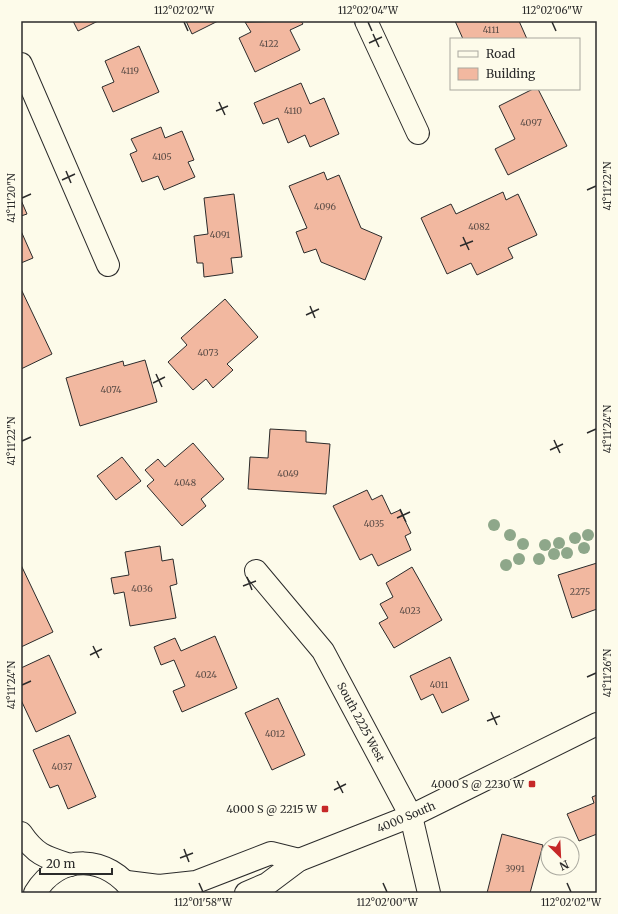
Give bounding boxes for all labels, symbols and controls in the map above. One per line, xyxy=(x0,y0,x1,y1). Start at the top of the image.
text: 112°02'02"W xyxy=(154,4,215,17)
text: 112°02'04"W xyxy=(338,4,399,17)
text: 112°02'06"W xyxy=(522,4,583,17)
house number: 4111 xyxy=(483,24,499,35)
house number: 4122 xyxy=(259,38,279,49)
legend xyxy=(450,38,580,90)
text: Road xyxy=(486,46,515,61)
house number: 4119 xyxy=(121,65,139,76)
text: Building xyxy=(486,66,536,81)
house number: 4110 xyxy=(284,105,302,116)
house number: 4097 xyxy=(520,117,542,128)
house number: 4105 xyxy=(152,151,172,162)
text: 41°11'22"N xyxy=(601,161,614,210)
text: 41°11'20"N xyxy=(5,173,18,223)
house number: 4096 xyxy=(314,201,337,212)
house number: 4082 xyxy=(468,221,490,232)
house number: 4091 xyxy=(210,229,230,240)
house number: 4073 xyxy=(197,347,219,358)
house number: 4074 xyxy=(101,384,122,395)
text: 41°11'24"N xyxy=(601,405,614,453)
text: 41°11'22"N xyxy=(5,416,18,465)
house number: 4049 xyxy=(277,468,299,479)
house number: 4048 xyxy=(174,477,196,488)
house number: 4035 xyxy=(364,518,384,529)
house number: 4036 xyxy=(131,583,153,594)
house number: 2275 xyxy=(570,586,590,597)
house number: 4023 xyxy=(399,605,421,616)
text: 41°11'26"N xyxy=(601,648,614,697)
text: 41°11'24"N xyxy=(5,661,18,709)
house number: 4024 xyxy=(195,669,217,680)
house number: 4011 xyxy=(430,679,448,690)
street label: South 2225 West xyxy=(334,680,388,765)
house number: 4012 xyxy=(265,728,285,739)
house number: 4037 xyxy=(52,761,72,772)
place label: 4000 S @ 2230 W xyxy=(431,777,525,791)
marker: 4000 S @ 2230 W xyxy=(527,779,537,789)
street label: 4000 South xyxy=(375,798,438,836)
place label: 4000 S @ 2215 W xyxy=(226,802,318,816)
marker: 4000 S @ 2215 W xyxy=(320,804,330,814)
north arrow xyxy=(540,836,580,876)
scale bar xyxy=(40,850,112,876)
text: 20 m xyxy=(46,856,75,871)
text: N xyxy=(557,857,571,873)
house number: 3991 xyxy=(505,863,525,874)
text: 112°01'58"W xyxy=(174,896,233,909)
text: 112°02'00"W xyxy=(356,896,419,909)
text: 112°02'02"W xyxy=(541,896,602,909)

